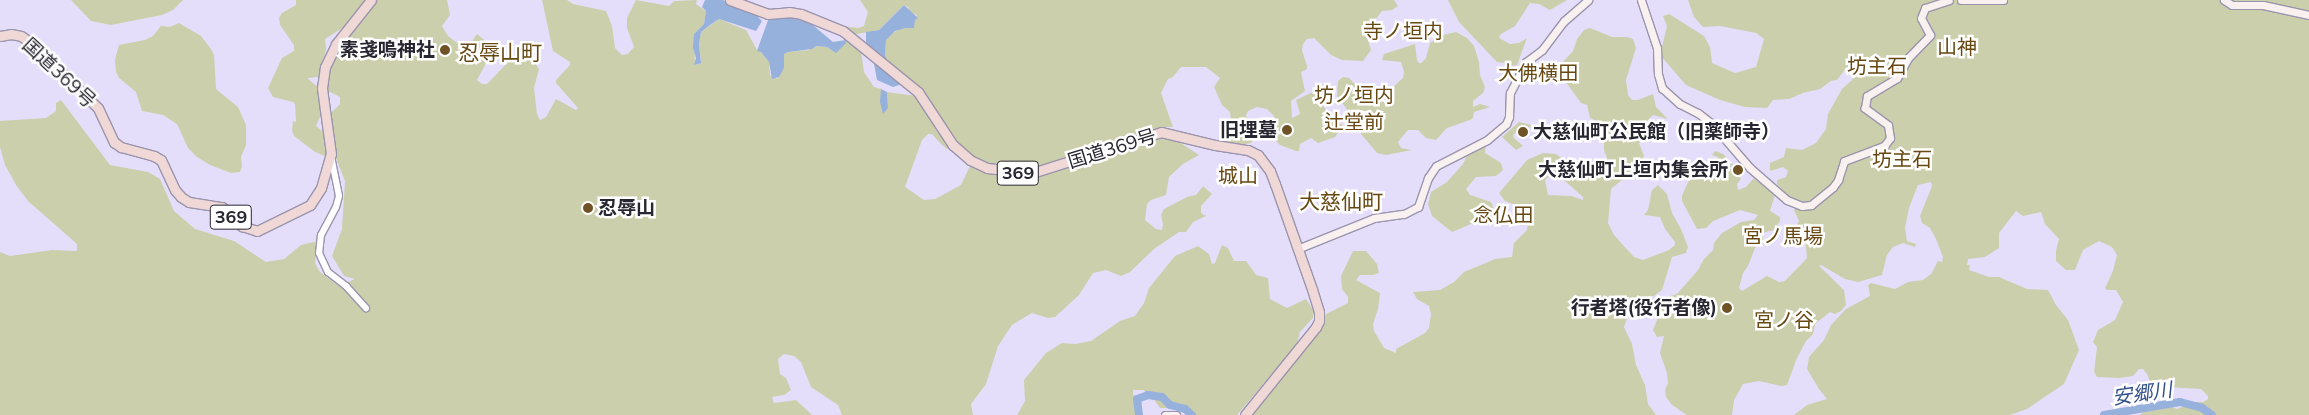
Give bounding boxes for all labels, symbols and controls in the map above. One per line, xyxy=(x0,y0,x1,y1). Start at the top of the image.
district label: 寺ノ垣内 xyxy=(1363,18,1443,42)
street label: 国道369号 xyxy=(18,34,100,112)
district label: 山神 xyxy=(1937,34,1977,58)
place label: 素戔嗚神社 xyxy=(340,39,435,61)
district label: 忍辱山町 xyxy=(458,39,542,65)
marker: 素戔嗚神社 xyxy=(439,44,451,56)
district label: 坊主石 xyxy=(1847,53,1907,77)
district label: 大佛横田 xyxy=(1498,60,1578,84)
district label: 坊ノ垣内 xyxy=(1314,82,1394,106)
district label: 辻堂前 xyxy=(1324,109,1384,133)
place label: 旧埋墓 xyxy=(1220,119,1277,141)
place label: 大慈仙町公民館（旧薬師寺） xyxy=(1533,121,1780,143)
marker: 旧埋墓 xyxy=(1281,124,1293,136)
street label: 国道369号 xyxy=(1065,125,1159,173)
marker: 大慈仙町公民館（旧薬師寺） xyxy=(1517,126,1529,138)
district label: 坊主石 xyxy=(1872,146,1932,170)
road number: 369 xyxy=(997,158,1039,188)
place label: 大慈仙町上垣内集会所 xyxy=(1538,159,1728,181)
district label: 城山 xyxy=(1218,163,1258,187)
marker: 大慈仙町上垣内集会所 xyxy=(1732,164,1744,176)
district label: 大慈仙町 xyxy=(1299,188,1383,214)
place label: 忍辱山 xyxy=(598,197,655,219)
road number: 369 xyxy=(210,202,252,232)
marker: 忍辱山 xyxy=(582,202,594,214)
district label: 念仏田 xyxy=(1473,202,1533,226)
district label: 宮ノ馬場 xyxy=(1743,223,1823,247)
place label: 行者塔(役行者像) xyxy=(1570,297,1717,319)
marker: 行者塔(役行者像) xyxy=(1721,302,1733,314)
district label: 宮ノ谷 xyxy=(1754,307,1814,331)
water label: 安郷川 xyxy=(2111,377,2173,409)

